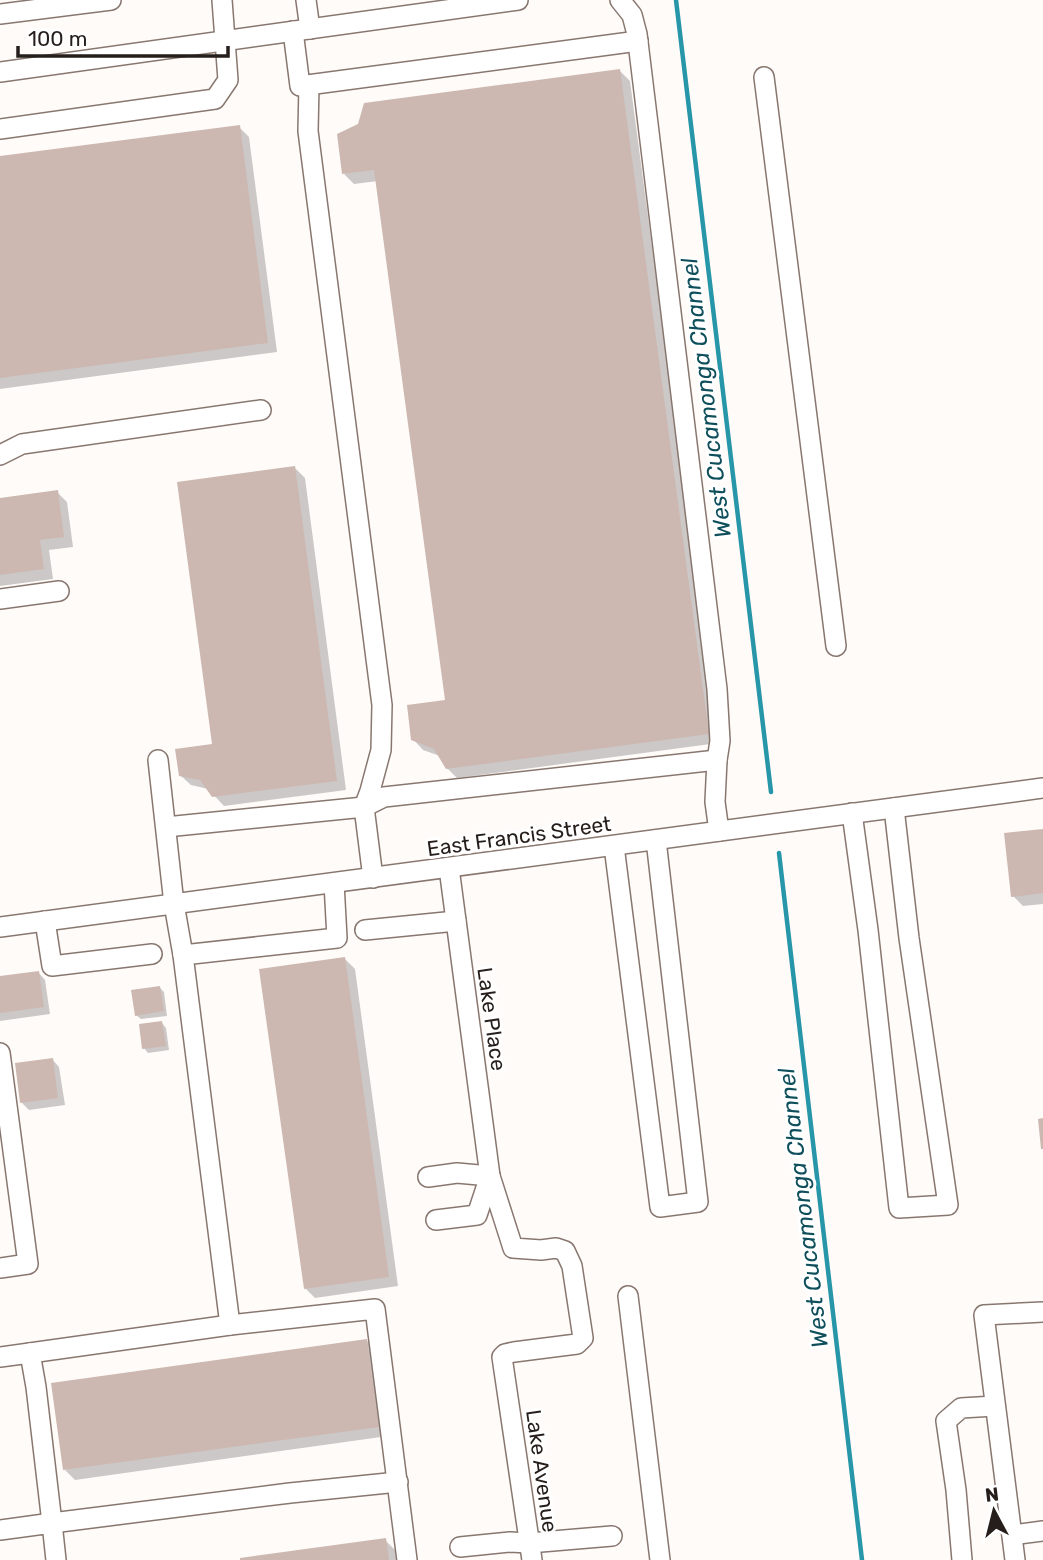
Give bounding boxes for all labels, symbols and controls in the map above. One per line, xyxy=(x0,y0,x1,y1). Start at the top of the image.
scale bar xyxy=(18,14,228,58)
text: 100 m xyxy=(28,26,87,51)
water label: West Cucamonga Channel xyxy=(675,256,737,540)
street label: East Francis Street xyxy=(425,811,613,861)
street label: Lake Place xyxy=(472,966,512,1072)
water label: West Cucamonga Channel xyxy=(772,1066,834,1350)
street label: Lake Avenue xyxy=(521,1408,563,1534)
north arrow xyxy=(959,1476,1029,1546)
text: N xyxy=(984,1482,1000,1507)

